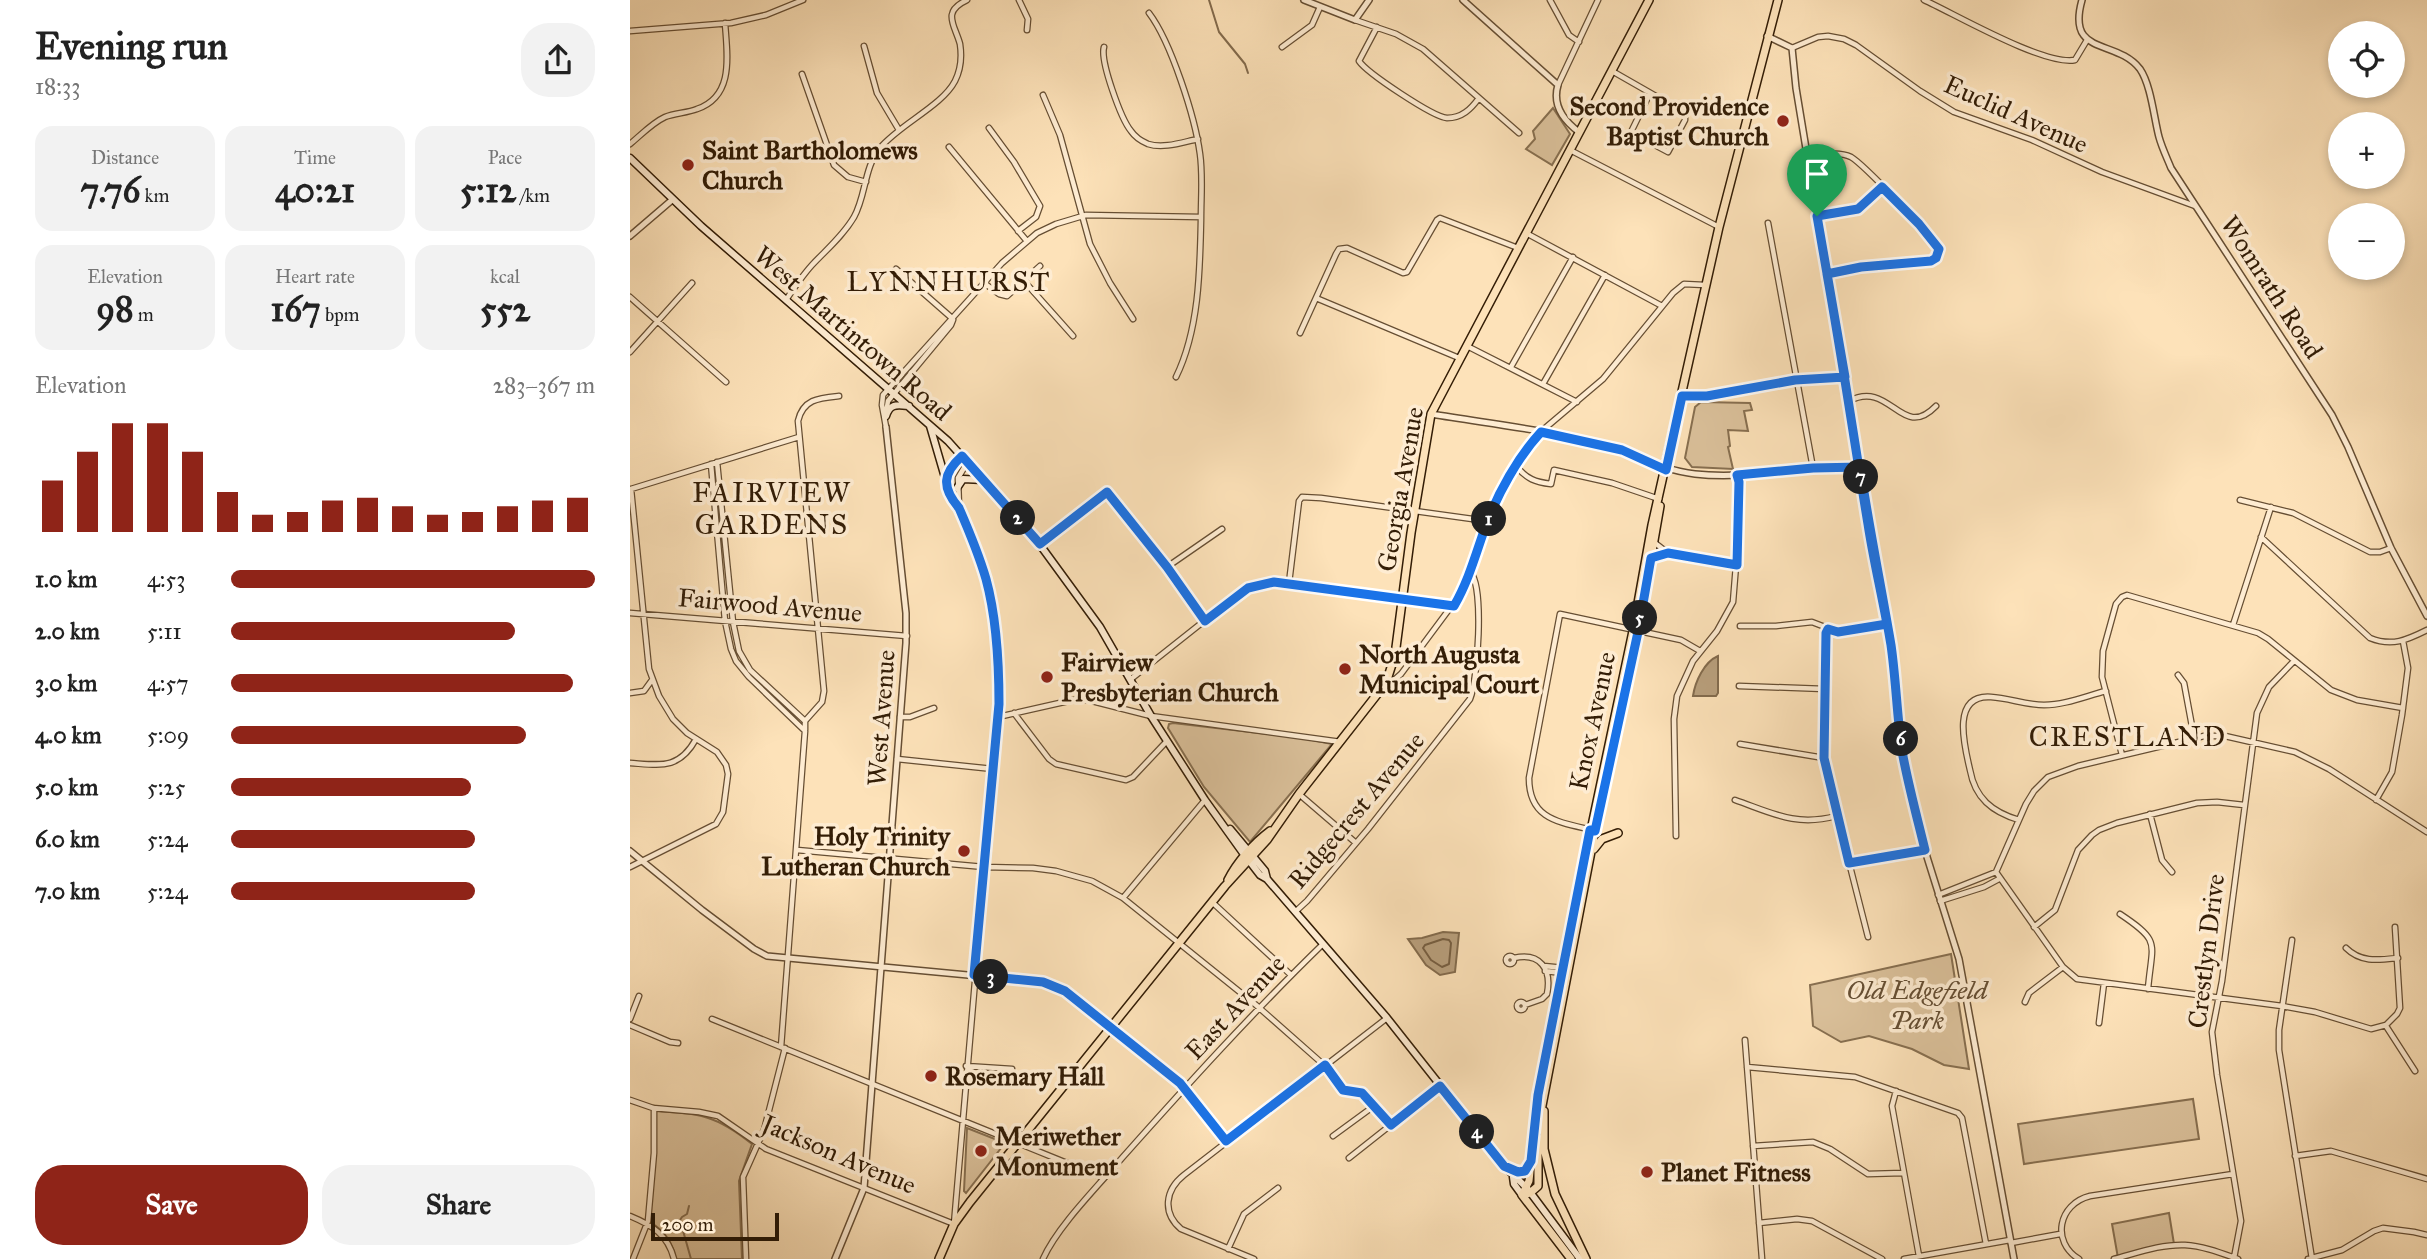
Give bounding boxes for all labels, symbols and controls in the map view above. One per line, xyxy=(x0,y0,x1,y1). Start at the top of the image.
map controls xyxy=(2328,21,2405,280)
button: locate xyxy=(2328,21,2405,98)
text: Evening run xyxy=(35,23,228,69)
button: share xyxy=(521,23,595,97)
street label: Euclid Avenue xyxy=(1939,68,2093,160)
text: 18:33 xyxy=(35,72,81,100)
place label: Second Providence Baptist Church xyxy=(1569,90,1770,152)
button: + xyxy=(2328,112,2405,189)
marker: Second Providence Baptist Church xyxy=(1775,113,1791,129)
place label: Saint Bartholomews Church xyxy=(702,134,918,196)
pin xyxy=(1787,144,1847,216)
text: Distance xyxy=(91,146,159,169)
text: Time xyxy=(294,146,336,169)
text: Pace xyxy=(488,146,522,169)
icon: arrive xyxy=(1798,155,1836,193)
marker: Saint Bartholomews Church xyxy=(680,157,696,173)
text: 7.76 xyxy=(81,169,141,212)
text: 40:21 xyxy=(275,169,355,212)
text: 5:12 xyxy=(460,169,516,212)
text: km xyxy=(141,184,169,207)
text: /km xyxy=(516,184,550,207)
button: − xyxy=(2328,203,2405,280)
street label: Womrath Road xyxy=(2214,209,2330,365)
street label: West Martintown Road xyxy=(748,239,958,427)
district label: LYNNHURST xyxy=(847,264,1051,299)
text: Elevation xyxy=(87,265,163,288)
text: Heart rate xyxy=(275,265,355,288)
text: kcal xyxy=(490,265,520,288)
text: 98 xyxy=(96,288,134,331)
text: 167 xyxy=(270,288,321,331)
text: 552 xyxy=(480,288,530,331)
text: m xyxy=(134,303,154,326)
text: bpm xyxy=(321,303,360,326)
text: Elevation xyxy=(35,371,126,399)
text: 283–367 m xyxy=(493,371,595,399)
street label: Georgia Avenue xyxy=(1370,404,1430,574)
pin: 7 xyxy=(1844,460,1878,494)
text: 7 xyxy=(1855,465,1866,488)
district label: FAIRVIEW GARDENS xyxy=(692,475,852,542)
pin: 2 xyxy=(1000,500,1036,536)
pin: 1 xyxy=(1472,502,1506,536)
text: 2 xyxy=(1013,506,1022,529)
text: 1 xyxy=(1485,507,1492,530)
text: 1.0 km xyxy=(35,565,97,593)
text: 4:53 xyxy=(147,565,186,593)
street label: Fairwood Avenue xyxy=(677,581,864,629)
pin: 5 xyxy=(1622,600,1658,636)
text: 5 xyxy=(1635,606,1644,629)
text: 2.0 km xyxy=(35,617,100,645)
text: 5:11 xyxy=(147,617,182,645)
place label: North Augusta Municipal Court xyxy=(1359,638,1540,700)
place label: Fairview Presbyterian Church xyxy=(1061,646,1279,708)
street label: West Avenue xyxy=(860,648,902,787)
street label: Knox Avenue xyxy=(1562,649,1622,793)
marker: North Augusta Municipal Court xyxy=(1337,661,1353,677)
text: 3.0 km xyxy=(35,669,97,697)
text: 4:57 xyxy=(147,669,189,697)
marker: Fairview Presbyterian Church xyxy=(1039,669,1055,685)
district label: CRESTLAND xyxy=(2029,719,2227,754)
text: 4.0 km xyxy=(35,721,101,749)
text: 5:09 xyxy=(147,721,189,749)
pin: 6 xyxy=(1884,722,1918,756)
street label: Ridgecrest Avenue xyxy=(1281,725,1431,895)
text: 6 xyxy=(1896,727,1905,750)
text: 5.0 km xyxy=(35,773,98,801)
text: 5:25 xyxy=(147,773,185,801)
place label: Holy Trinity Lutheran Church xyxy=(761,820,952,882)
text: 6.0 km xyxy=(35,825,100,853)
text: 5:24 xyxy=(147,825,188,853)
marker: Holy Trinity Lutheran Church xyxy=(956,843,972,859)
street label: Crestlyn Drive xyxy=(2181,872,2231,1030)
text: 7.0 km xyxy=(35,877,100,905)
text: 5:24 xyxy=(147,877,188,905)
street label: East Avenue xyxy=(1178,948,1292,1066)
pin: 3 xyxy=(974,960,1008,995)
text: 3 xyxy=(987,965,994,988)
park label: Old Edgefield Park xyxy=(1846,974,1989,1036)
place label: Rosemary Hall xyxy=(945,1060,1106,1092)
marker: Rosemary Hall xyxy=(923,1068,939,1084)
street label: Jackson Avenue xyxy=(754,1106,921,1201)
pin: 4 xyxy=(1460,1114,1494,1150)
place label: Meriwether Monument xyxy=(995,1120,1122,1182)
text: 4 xyxy=(1471,1120,1482,1143)
marker: Meriwether Monument xyxy=(973,1143,989,1159)
place label: Planet Fitness xyxy=(1661,1156,1811,1188)
marker: Planet Fitness xyxy=(1639,1164,1655,1180)
button: Save xyxy=(35,1165,308,1245)
button: Share xyxy=(322,1165,595,1245)
scale bar xyxy=(651,1210,779,1242)
text: 200 m xyxy=(662,1213,714,1236)

